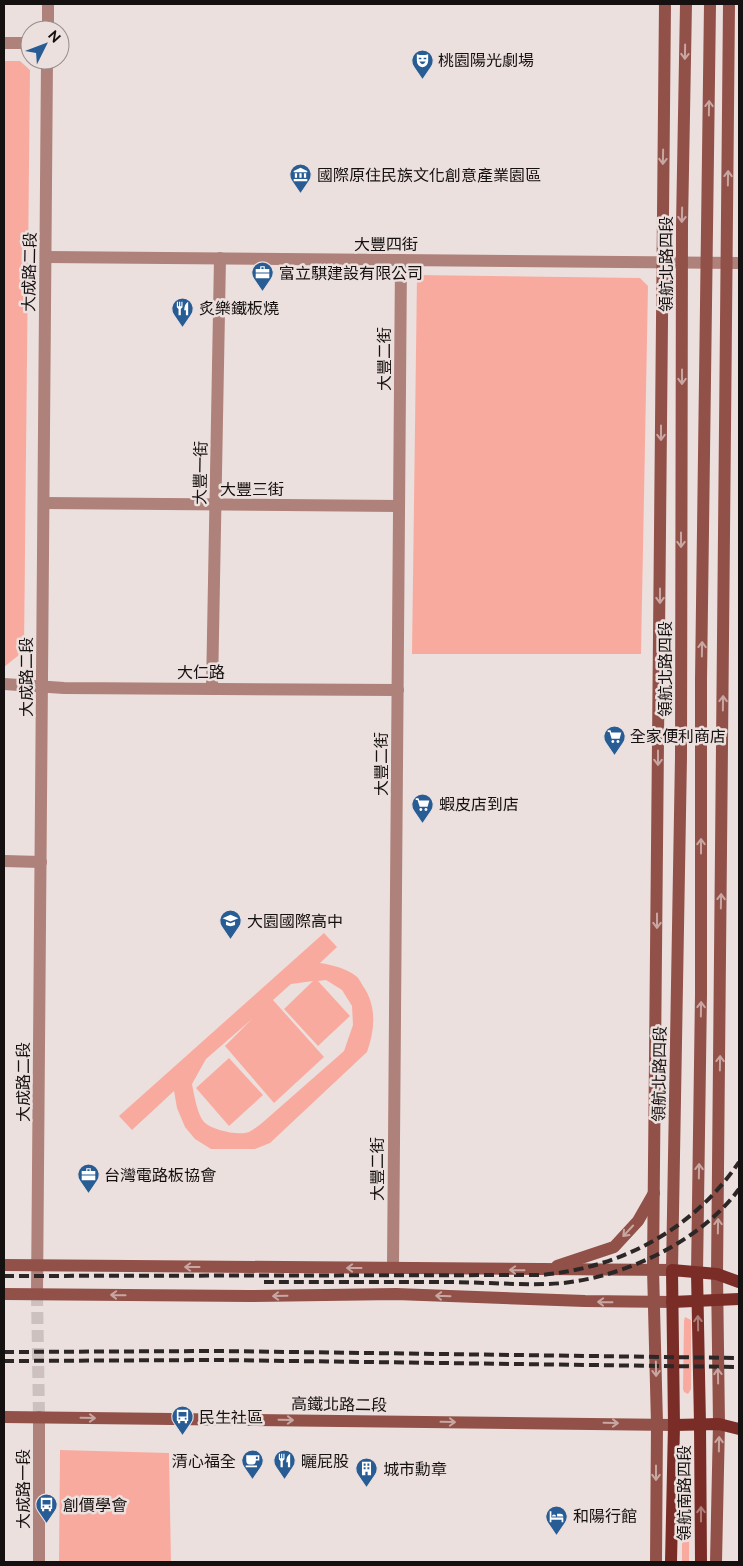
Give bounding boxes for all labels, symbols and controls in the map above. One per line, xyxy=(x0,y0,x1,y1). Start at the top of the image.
north arrow xyxy=(20,20,70,70)
text: N xyxy=(45,27,64,46)
one-way arrow xyxy=(680,44,690,60)
theatre icon: 桃園陽光劇場 xyxy=(410,48,434,79)
place label: 桃園陽光劇場 xyxy=(438,51,534,70)
one-way arrow xyxy=(704,101,714,117)
one-way arrow xyxy=(659,149,668,165)
museum icon: 國際原住民族文化創意產業園區 xyxy=(289,163,313,194)
place label: 國際原住民族文化創意產業園區 xyxy=(317,166,541,185)
one-way arrow xyxy=(723,171,733,187)
one-way arrow xyxy=(677,206,687,223)
street label: 領航北路四段 xyxy=(657,216,676,312)
street label: 大成路二段 xyxy=(19,232,40,312)
street label: 大豐四街 xyxy=(354,235,418,254)
office icon: 富立騏建設有限公司 xyxy=(251,261,275,292)
place label: 富立騏建設有限公司 xyxy=(279,264,423,283)
restaurant icon: 炙樂鐵板燒 xyxy=(171,296,195,327)
place label: 炙樂鐵板燒 xyxy=(199,299,279,318)
street label: 大豐二街 xyxy=(375,327,394,391)
one-way arrow xyxy=(677,369,687,385)
one-way arrow xyxy=(656,424,666,441)
street label: 大豐一街 xyxy=(190,441,211,505)
street label: 大豐三街 xyxy=(220,480,284,499)
one-way arrow xyxy=(676,532,686,548)
one-way arrow xyxy=(655,587,665,603)
street label: 領航北路四段 xyxy=(656,621,675,717)
street label: 大成路二段 xyxy=(17,637,36,717)
one-way arrow xyxy=(697,641,707,658)
street label: 大仁路 xyxy=(177,663,225,682)
one-way arrow xyxy=(718,695,728,712)
supermarket icon: 全家便利商店 xyxy=(602,724,626,755)
place label: 全家便利商店 xyxy=(630,727,726,746)
street label: 大豐二街 xyxy=(372,732,391,796)
one-way arrow xyxy=(653,750,663,766)
supermarket icon: 蝦皮店到店 xyxy=(411,792,435,823)
place label: 蝦皮店到店 xyxy=(439,795,519,814)
one-way arrow xyxy=(696,839,706,855)
one-way arrow xyxy=(716,893,726,909)
school or university icon: 大園國際高中 xyxy=(219,909,243,940)
place label: 大園國際高中 xyxy=(247,912,343,931)
one-way arrow xyxy=(652,912,662,928)
one-way arrow xyxy=(696,1001,706,1018)
street label: 領航北路四段 xyxy=(649,1026,670,1122)
street label: 大成路二段 xyxy=(14,1042,33,1122)
one-way arrow xyxy=(715,1055,725,1072)
street label: 大豐二街 xyxy=(368,1137,387,1201)
office icon: 台灣電路板協會 xyxy=(76,1163,100,1194)
one-way arrow xyxy=(694,1164,703,1180)
place label: 台灣電路板協會 xyxy=(104,1166,216,1185)
one-way arrow xyxy=(713,1218,723,1234)
one-way arrow xyxy=(622,1225,634,1238)
one-way arrow xyxy=(184,1262,200,1272)
one-way arrow xyxy=(346,1263,362,1273)
one-way arrow xyxy=(509,1265,525,1275)
one-way arrow xyxy=(110,1290,126,1300)
one-way arrow xyxy=(272,1291,288,1301)
one-way arrow xyxy=(435,1291,451,1301)
one-way arrow xyxy=(597,1297,613,1306)
one-way arrow xyxy=(693,1315,703,1332)
one-way arrow xyxy=(651,1360,660,1376)
one-way arrow xyxy=(713,1368,723,1384)
street label: 高鐵北路二段 xyxy=(291,1394,387,1415)
bus stop icon: 民生社區 xyxy=(171,1405,195,1436)
place label: 民生社區 xyxy=(199,1408,263,1427)
one-way arrow xyxy=(80,1413,96,1422)
one-way arrow xyxy=(277,1415,293,1425)
one-way arrow xyxy=(440,1417,456,1426)
one-way arrow xyxy=(602,1418,618,1428)
one-way arrow xyxy=(714,1436,723,1452)
street label: 領航南路四段 xyxy=(675,1445,694,1541)
street label: 大成路一段 xyxy=(14,1449,33,1529)
cafe icon: 清心福全 xyxy=(240,1449,264,1480)
restaurant icon: 曬屁股 xyxy=(273,1449,297,1480)
place label: 清心福全 xyxy=(172,1452,236,1471)
place label: 曬屁股 xyxy=(301,1452,349,1471)
building icon: 城市勳章 xyxy=(355,1457,379,1488)
place label: 城市勳章 xyxy=(383,1460,447,1479)
one-way arrow xyxy=(652,1464,661,1480)
bus stop icon: 創價學會 xyxy=(35,1493,59,1524)
place label: 創價學會 xyxy=(63,1496,127,1515)
hotel icon: 和陽行館 xyxy=(545,1504,569,1535)
one-way arrow xyxy=(696,1506,706,1522)
place label: 和陽行館 xyxy=(573,1507,637,1526)

